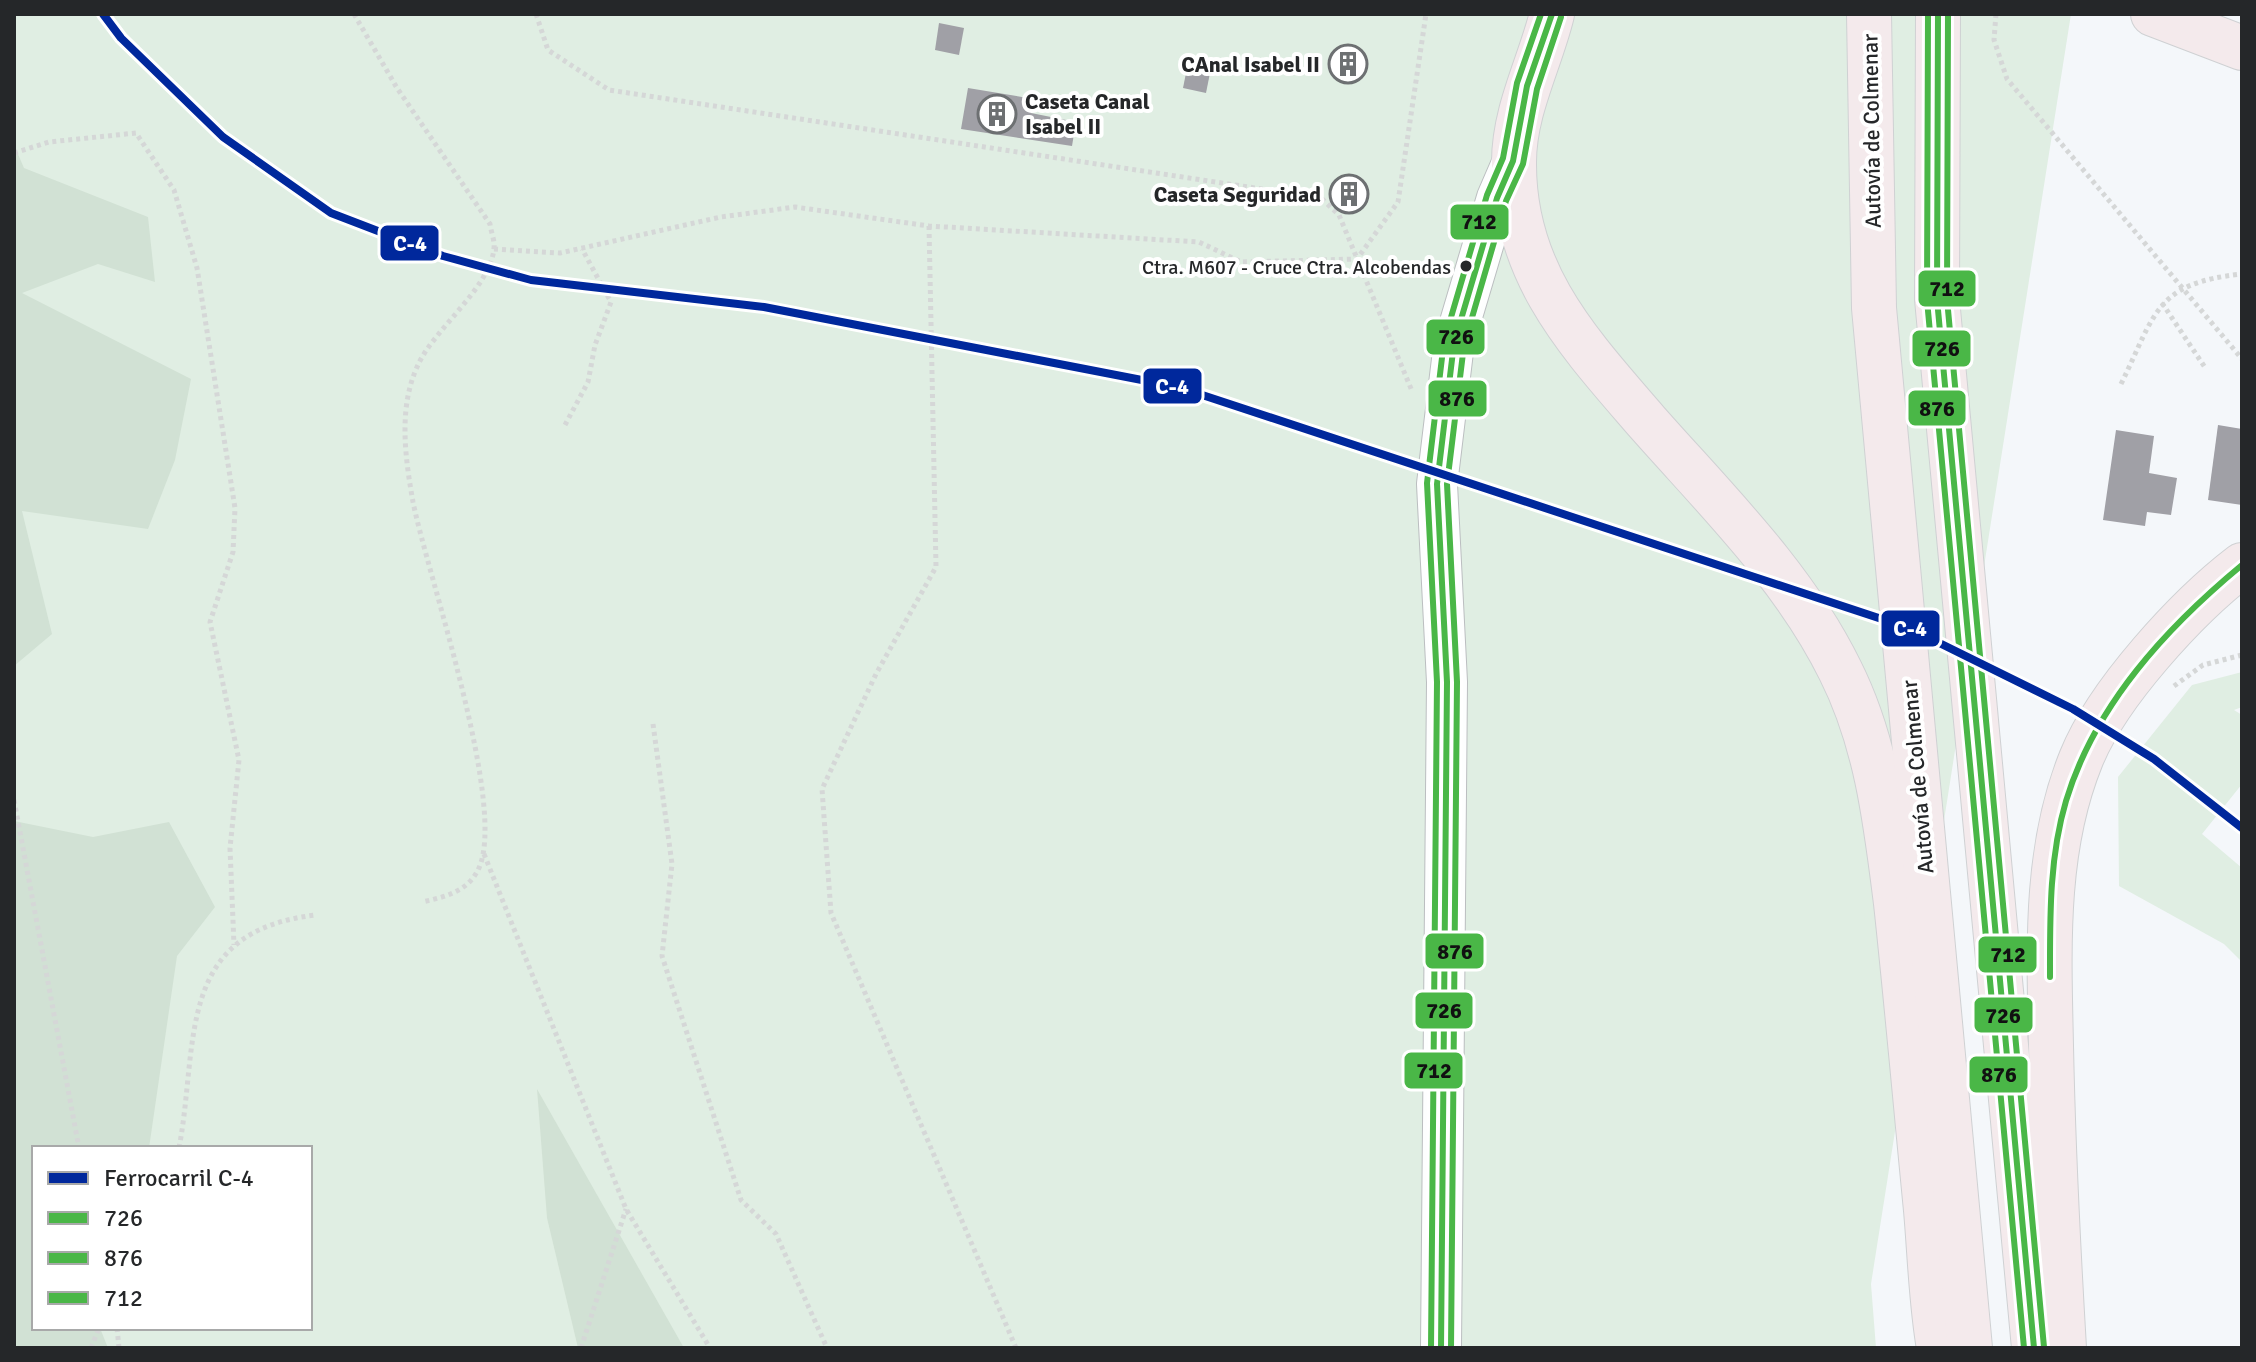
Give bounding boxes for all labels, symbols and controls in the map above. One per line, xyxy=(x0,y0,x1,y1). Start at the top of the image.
street label: Autovía de Colmenar xyxy=(1856,34,1887,228)
building icon: CAnal Isabel II xyxy=(1327,43,1369,85)
place label: CAnal Isabel II xyxy=(1181,51,1320,78)
place label: Caseta Canal Isabel II xyxy=(1025,88,1150,140)
building icon: Caseta Canal Isabel II xyxy=(976,93,1018,135)
building icon: Caseta Seguridad xyxy=(1328,173,1370,215)
place label: Caseta Seguridad xyxy=(1154,181,1321,208)
line badge: 712 xyxy=(1449,203,1510,241)
text: 712 xyxy=(1461,208,1497,235)
line badge: C-4 xyxy=(379,224,440,262)
text: C-4 xyxy=(393,230,427,257)
place label: Ctra. M607 - Cruce Ctra. Alcobendas xyxy=(1142,255,1451,280)
marker: Ctra. M607 - Cruce Ctra. Alcobendas xyxy=(1458,258,1474,274)
line badge: 712 xyxy=(1917,269,1977,308)
text: 712 xyxy=(1929,275,1965,302)
line badge: 726 xyxy=(1425,318,1486,356)
text: 726 xyxy=(1438,323,1474,350)
line badge: 726 xyxy=(1911,329,1972,368)
text: 726 xyxy=(1924,335,1960,362)
line badge: C-4 xyxy=(1142,367,1203,405)
text: C-4 xyxy=(1155,373,1189,400)
line badge: 876 xyxy=(1427,379,1488,418)
text: 876 xyxy=(1439,385,1475,412)
line badge: 876 xyxy=(1907,389,1967,427)
text: 876 xyxy=(1919,395,1955,422)
line badge: C-4 xyxy=(1880,609,1941,648)
text: C-4 xyxy=(1893,615,1927,642)
street label: Autovía de Colmenar xyxy=(1896,679,1939,875)
line badge: 876 xyxy=(1424,932,1485,970)
line badge: 712 xyxy=(1977,935,2038,974)
text: 876 xyxy=(1437,938,1473,965)
text: 712 xyxy=(1990,941,2026,968)
line badge: 726 xyxy=(1414,991,1474,1030)
line badge: 726 xyxy=(1973,996,2034,1034)
text: 726 xyxy=(1426,997,1462,1024)
text: 726 xyxy=(1985,1002,2021,1029)
line badge: 712 xyxy=(1403,1051,1464,1090)
line badge: 876 xyxy=(1968,1055,2029,1094)
text: 712 xyxy=(1416,1057,1452,1084)
text: 876 xyxy=(1981,1061,2017,1088)
legend xyxy=(32,1146,312,1330)
text: Ferrocarril C-4 xyxy=(104,1163,254,1193)
text: 726 xyxy=(104,1203,143,1233)
text: 876 xyxy=(104,1243,143,1273)
text: 712 xyxy=(104,1283,143,1313)

